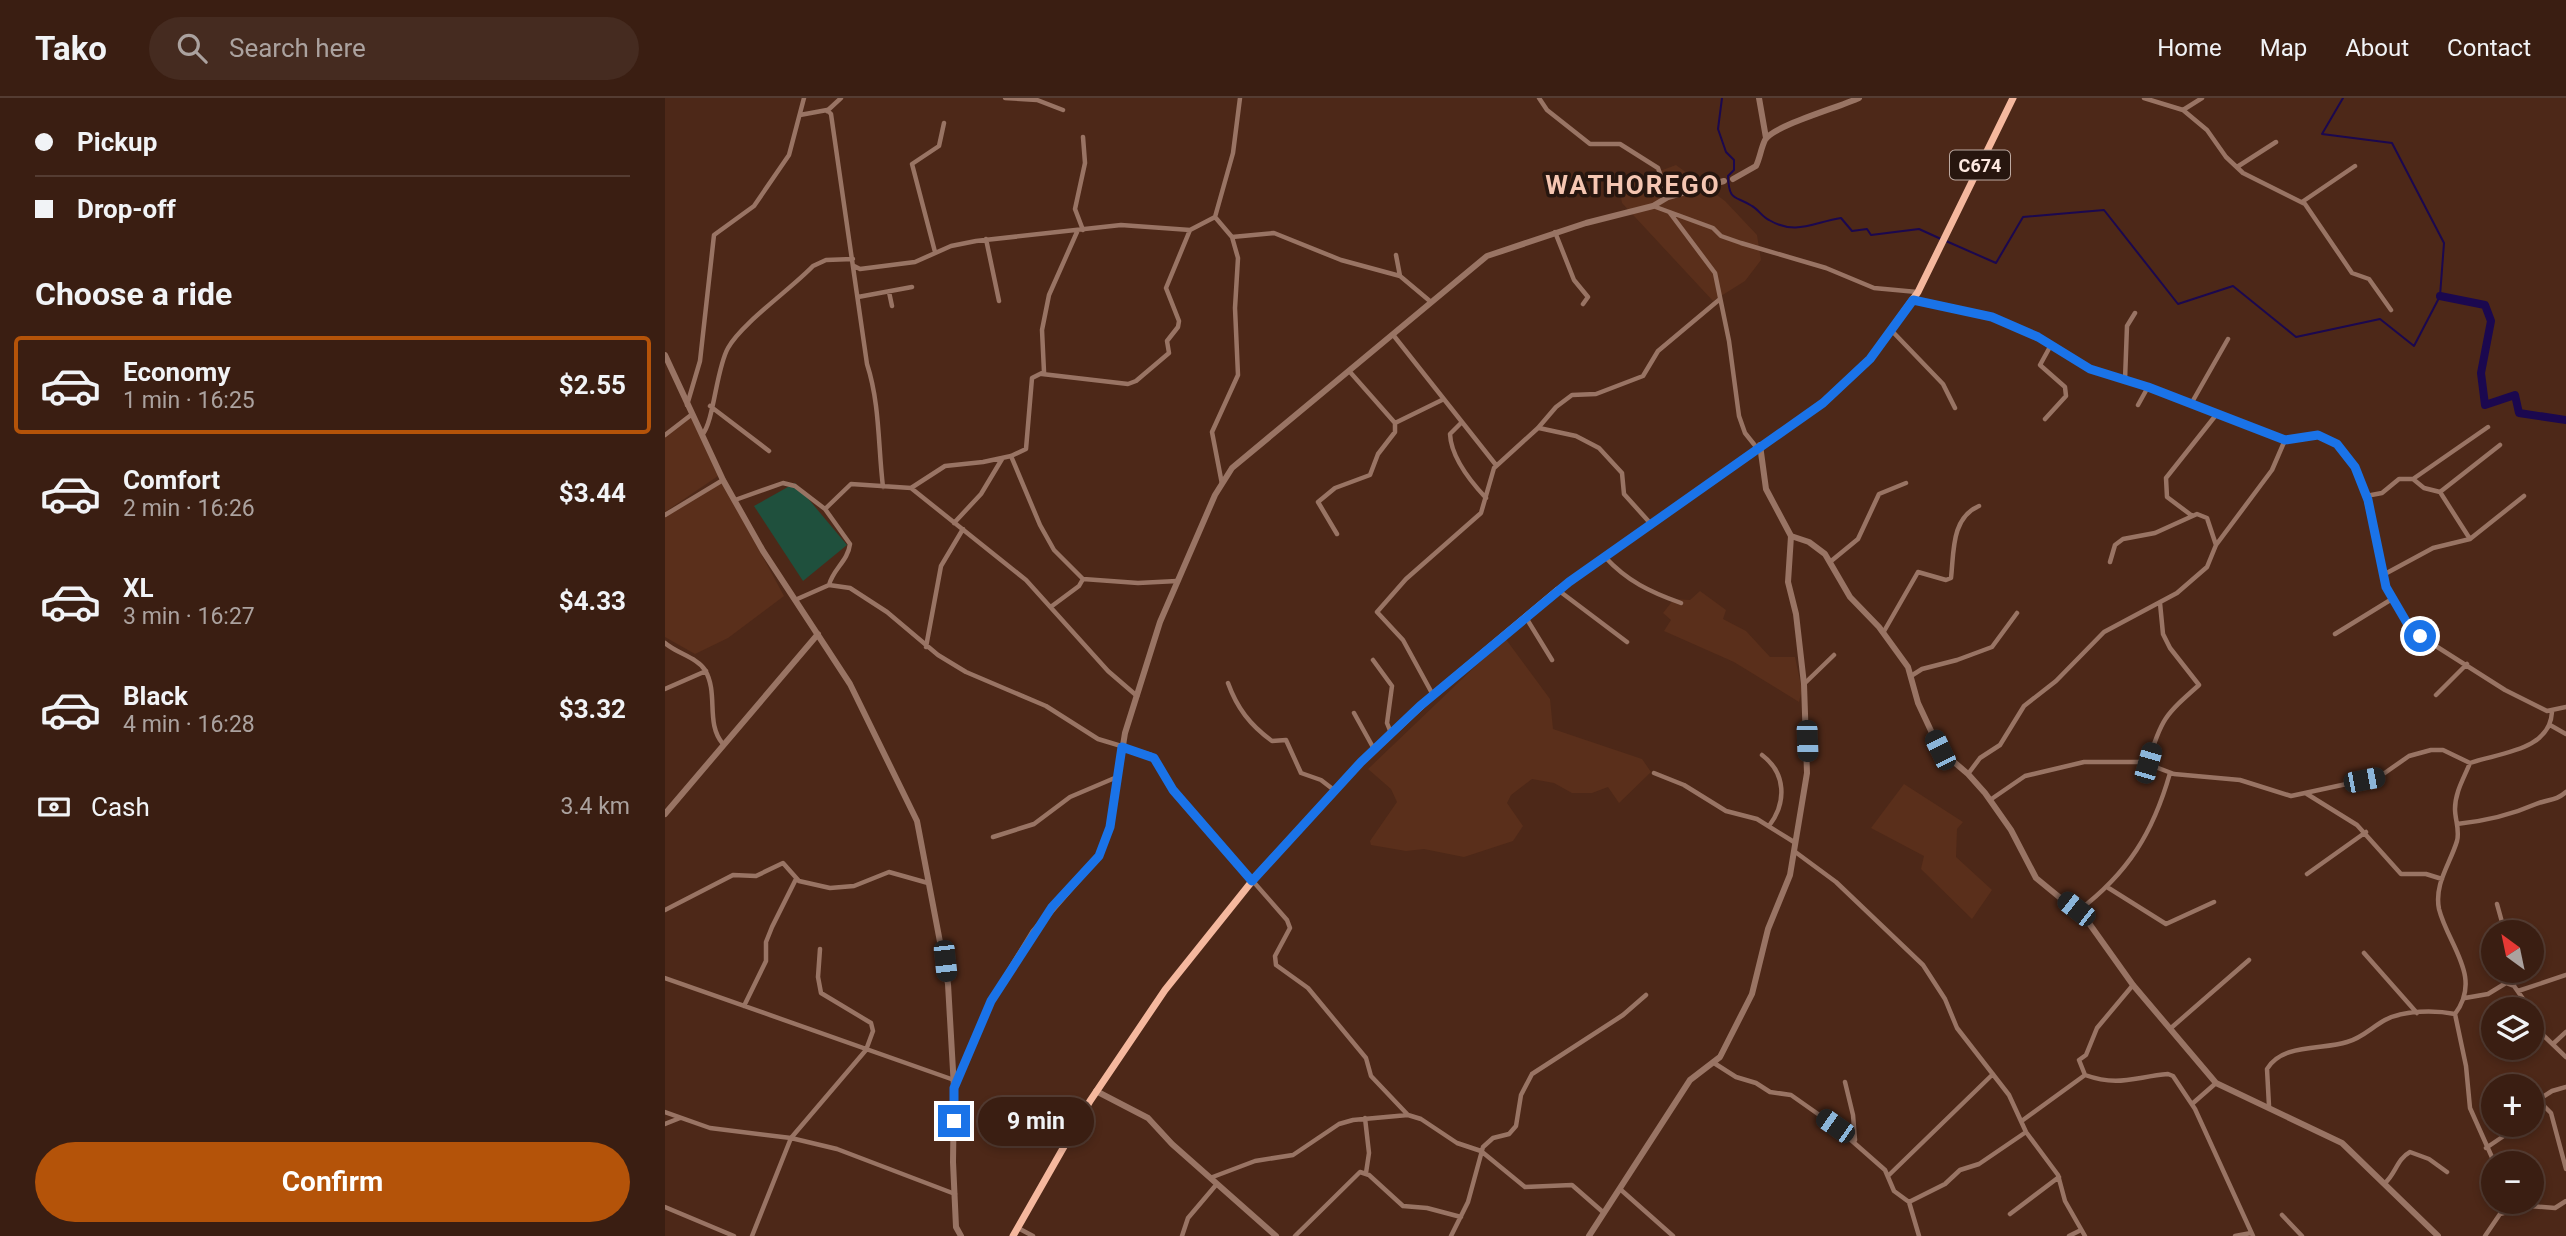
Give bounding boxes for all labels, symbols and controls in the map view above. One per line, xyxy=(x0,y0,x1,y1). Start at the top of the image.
search box xyxy=(149,17,639,80)
text: Tako xyxy=(35,29,107,68)
icon: search xyxy=(173,29,211,67)
text: Search here xyxy=(229,33,366,63)
text: Home xyxy=(2157,34,2222,62)
text: Map xyxy=(2260,34,2307,62)
text: About xyxy=(2345,34,2409,62)
text: Contact xyxy=(2447,34,2531,62)
text: Pickup xyxy=(77,127,157,157)
road number: C674 xyxy=(1950,150,2010,180)
district label: WATHOREGO xyxy=(1545,170,1721,200)
text: Drop-off xyxy=(77,194,176,224)
text: Choose a ride xyxy=(35,275,232,313)
icon: car xyxy=(39,354,102,417)
text: Economy xyxy=(123,357,230,387)
text: $2.55 xyxy=(559,370,626,400)
text: 1 min · 16:25 xyxy=(123,387,255,414)
icon: car xyxy=(39,462,102,525)
text: Comfort xyxy=(123,465,220,495)
text: $3.44 xyxy=(559,478,626,508)
text: 2 min · 16:26 xyxy=(123,495,255,522)
icon: car xyxy=(39,570,102,633)
text: XL xyxy=(123,573,154,603)
text: $4.33 xyxy=(559,586,626,616)
text: 3 min · 16:27 xyxy=(123,603,255,630)
route start xyxy=(2404,620,2436,652)
icon: car xyxy=(39,678,102,741)
text: Black xyxy=(123,681,188,711)
text: $3.32 xyxy=(559,694,626,724)
text: 4 min · 16:28 xyxy=(123,711,255,738)
car xyxy=(1796,720,1819,762)
car xyxy=(1922,727,1959,773)
car xyxy=(2133,740,2164,786)
car xyxy=(2342,766,2387,794)
icon: cash xyxy=(35,788,73,826)
text: Cash xyxy=(91,792,150,822)
text: 3.4 km xyxy=(561,793,630,820)
car xyxy=(2053,888,2100,930)
north arrow xyxy=(2481,920,2545,984)
map controls xyxy=(2481,920,2544,1214)
car xyxy=(933,939,958,983)
button: layers xyxy=(2481,997,2544,1060)
button: + xyxy=(2481,1074,2544,1137)
callout: 9 min xyxy=(979,1096,1094,1146)
route end xyxy=(938,1105,970,1137)
car xyxy=(1812,1105,1859,1147)
text: 9 min xyxy=(1007,1108,1065,1135)
button: Confirm xyxy=(35,1142,630,1222)
button: − xyxy=(2481,1151,2544,1214)

